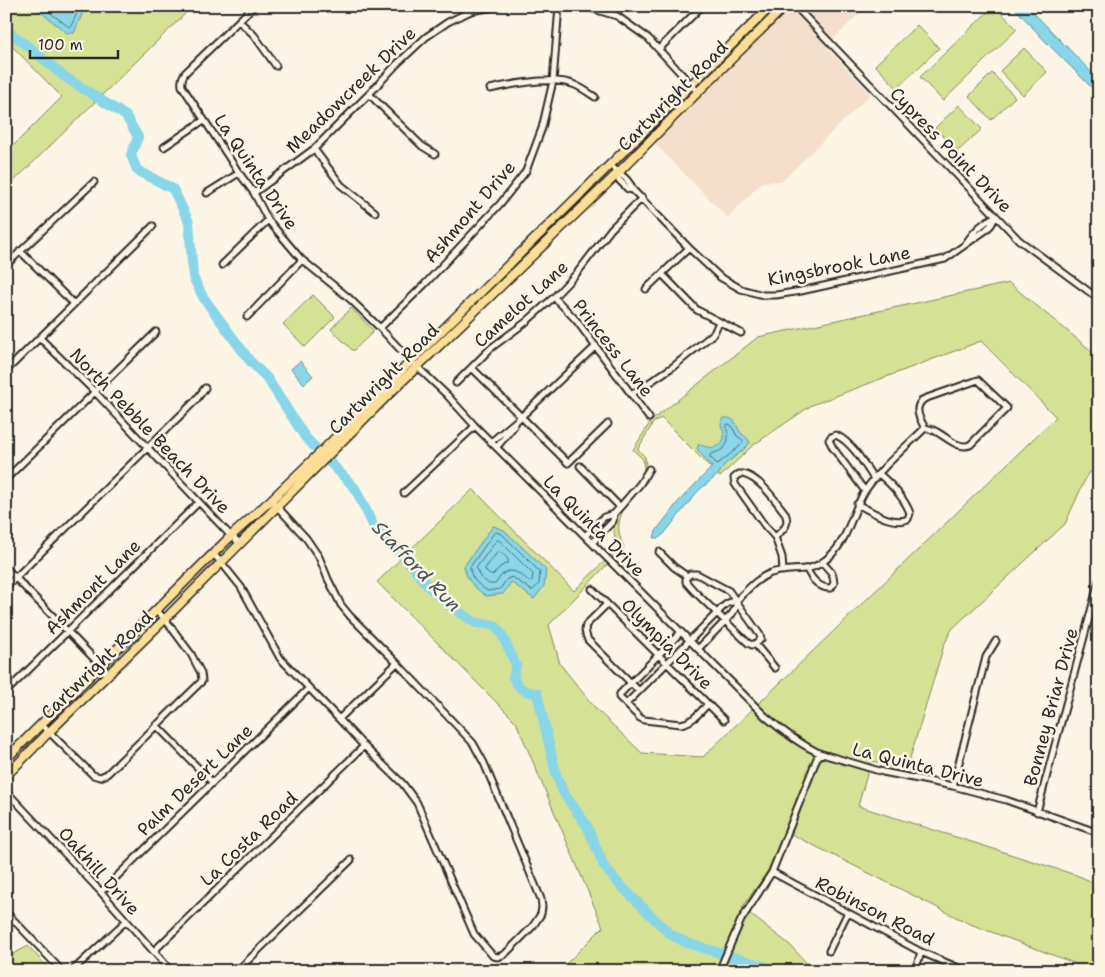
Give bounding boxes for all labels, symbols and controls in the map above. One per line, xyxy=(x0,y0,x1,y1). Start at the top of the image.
street label: Meadowcreek Drive xyxy=(281,21,421,159)
scale bar xyxy=(30,28,118,60)
text: 100 m xyxy=(38,35,83,55)
street label: Cartwright Road xyxy=(613,36,733,156)
street label: Cypress Point Drive xyxy=(885,82,1017,218)
street label: La Quinta Drive xyxy=(208,109,304,235)
street label: Ashmont Drive xyxy=(419,156,521,268)
street label: Kingsbrook Lane xyxy=(766,240,912,292)
street label: Camelot Lane xyxy=(469,255,573,353)
street label: Princess Lane xyxy=(567,294,659,402)
street label: Cartwright Road xyxy=(324,319,444,439)
street label: North Pebble Beach Drive xyxy=(64,343,236,519)
street label: La Quinta Drive xyxy=(538,470,650,582)
water label: Stafford Run xyxy=(367,515,467,617)
street label: Ashmont Lane xyxy=(40,534,146,640)
street label: Olympia Drive xyxy=(616,593,718,695)
street label: Cartwright Road xyxy=(36,605,158,725)
street label: Bonney Briar Drive xyxy=(1018,625,1084,789)
street label: Palm Desert Lane xyxy=(132,719,258,841)
street label: La Quinta Drive xyxy=(850,737,986,793)
street label: La Costa Road xyxy=(195,786,303,892)
street label: Oakhill Drive xyxy=(53,822,145,920)
street label: Robinson Road xyxy=(811,871,939,951)

